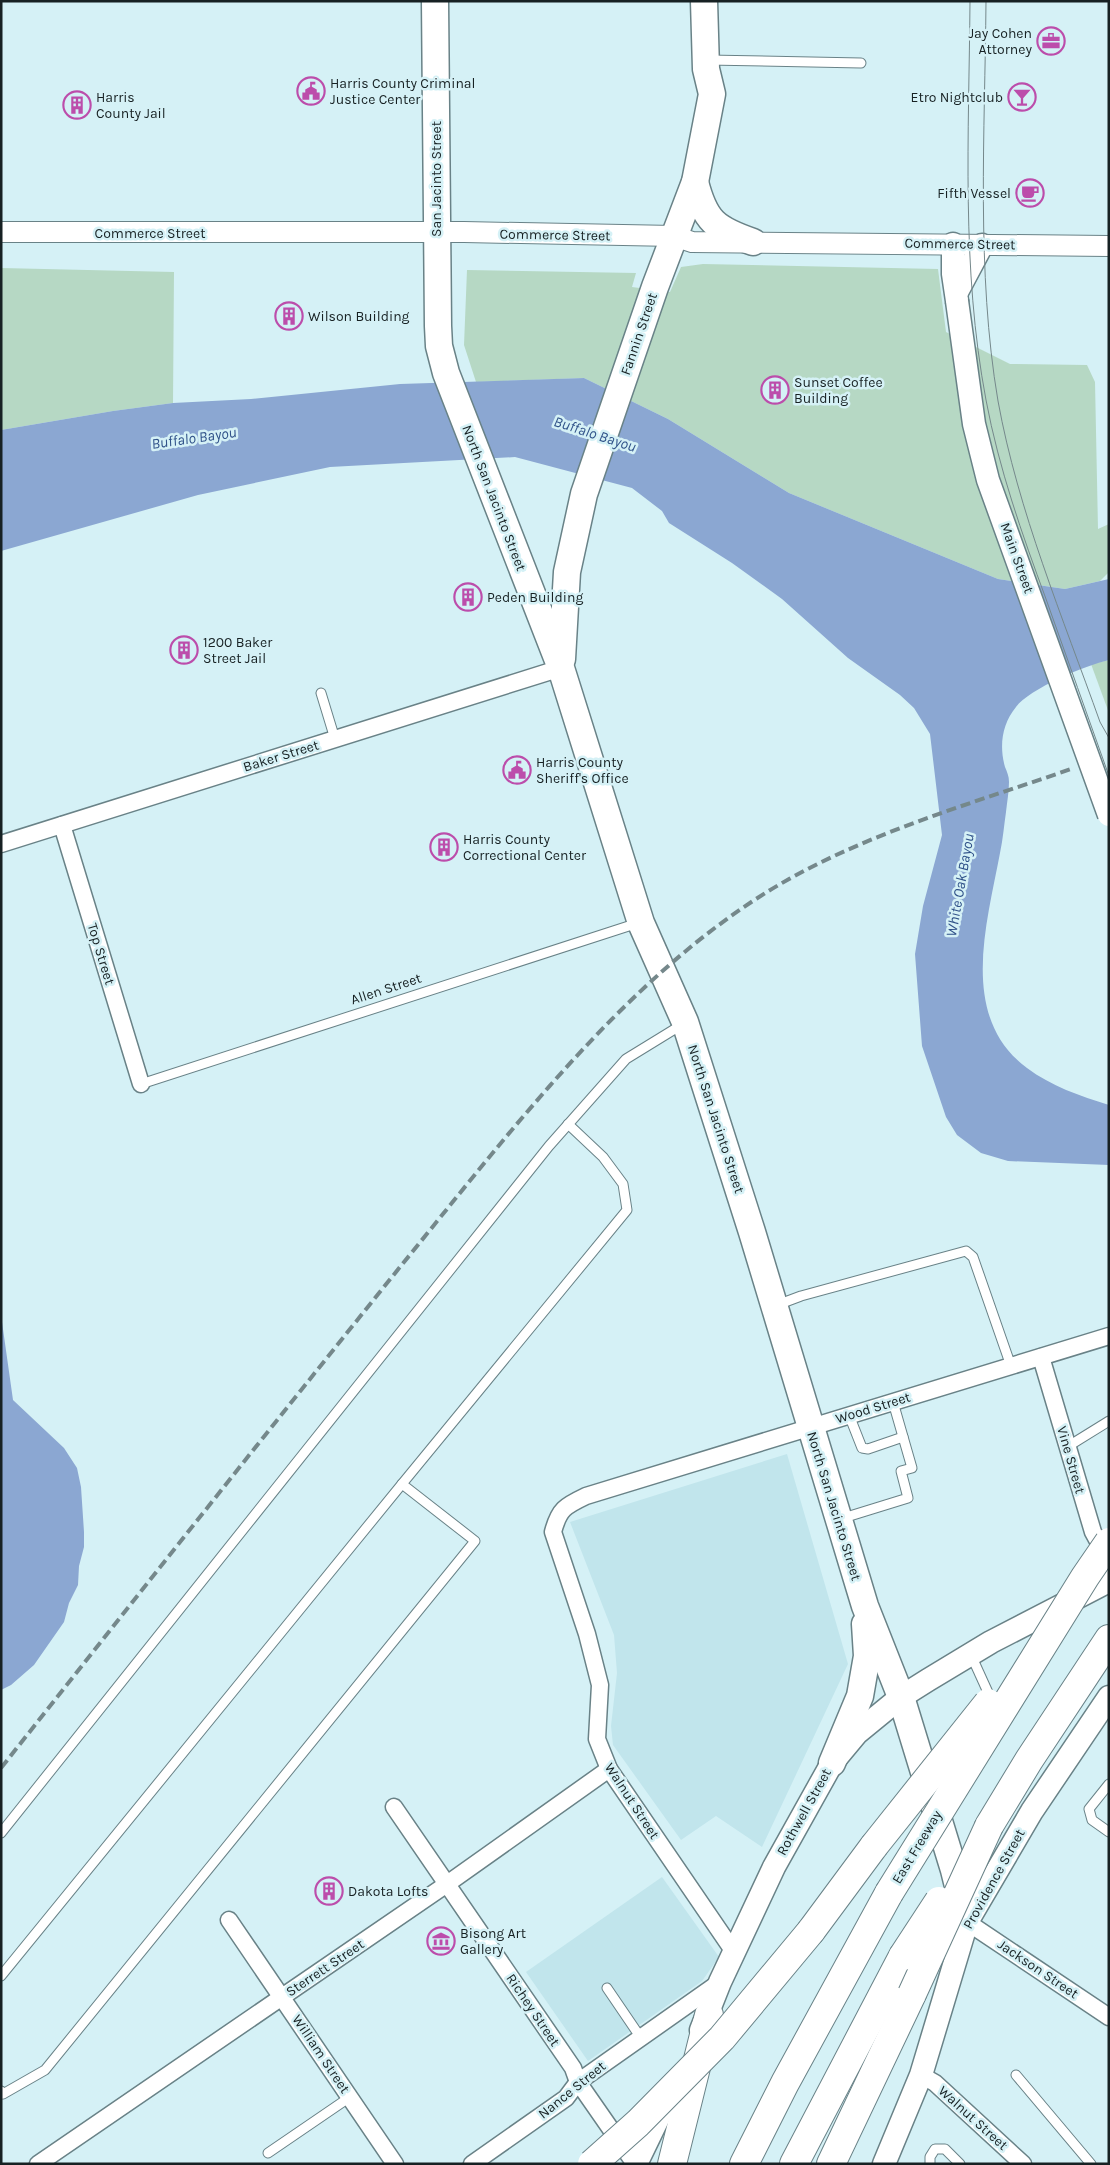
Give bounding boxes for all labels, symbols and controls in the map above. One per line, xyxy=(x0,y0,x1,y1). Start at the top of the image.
place label: Jay Cohen Attorney xyxy=(968,25,1032,58)
office icon: Jay Cohen Attorney xyxy=(1036,26,1066,56)
place label: Harris County Criminal Justice Center xyxy=(330,75,475,108)
public building icon: Harris County Criminal Justice Center xyxy=(296,76,326,106)
bar icon: Etro Nightclub xyxy=(1007,82,1037,112)
place label: Harris County Jail xyxy=(96,89,166,122)
place label: Etro Nightclub xyxy=(911,89,1003,106)
building icon: Harris County Jail xyxy=(62,90,92,120)
street label: San Jacinto Street xyxy=(428,121,445,237)
cafe icon: Fifth Vessel xyxy=(1015,178,1045,208)
place label: Fifth Vessel xyxy=(937,185,1011,202)
street label: Commerce Street xyxy=(95,225,205,242)
street label: Commerce Street xyxy=(499,226,611,244)
street label: Commerce Street xyxy=(904,235,1016,253)
street label: Fannin Street xyxy=(617,291,661,377)
building icon: Wilson Building xyxy=(274,301,304,331)
place label: Wilson Building xyxy=(308,308,410,325)
place label: Sunset Coffee Building xyxy=(794,374,883,407)
building icon: Sunset Coffee Building xyxy=(760,375,790,405)
water label: Buffalo Bayou xyxy=(551,412,639,456)
water label: Buffalo Bayou xyxy=(150,423,238,453)
street label: North San Jacinto Street xyxy=(458,423,530,573)
street label: Main Street xyxy=(996,520,1038,596)
building icon: Peden Building xyxy=(453,582,483,612)
place label: Peden Building xyxy=(487,589,583,606)
place label: 1200 Baker Street Jail xyxy=(203,634,273,667)
building icon: 1200 Baker Street Jail xyxy=(169,635,199,665)
street label: Baker Street xyxy=(241,736,321,776)
place label: Harris County Sheriff's Office xyxy=(536,754,629,787)
public building icon: Harris County Sheriff's Office xyxy=(502,755,532,785)
place label: Harris County Correctional Center xyxy=(463,831,587,864)
building icon: Harris County Correctional Center xyxy=(429,832,459,862)
water label: White Oak Bayou xyxy=(942,832,978,938)
street label: Top Street xyxy=(84,921,118,987)
street label: Allen Street xyxy=(349,970,423,1008)
street label: North San Jacinto Street xyxy=(684,1043,748,1195)
street label: Wood Street xyxy=(833,1389,913,1427)
street label: Vine Street xyxy=(1053,1424,1089,1496)
street label: North San Jacinto Street xyxy=(803,1429,865,1583)
street label: Walnut Street xyxy=(601,1760,663,1842)
street label: Rothwell Street xyxy=(773,1766,835,1858)
street label: East Freeway xyxy=(888,1807,946,1887)
street label: Providence Street xyxy=(959,1826,1029,1932)
building icon: Dakota Lofts xyxy=(314,1876,344,1906)
place label: Dakota Lofts xyxy=(348,1883,428,1900)
place label: Bisong Art Gallery xyxy=(460,1925,526,1958)
museum icon: Bisong Art Gallery xyxy=(426,1926,456,1956)
street label: Sterrett Street xyxy=(283,1936,367,2000)
street label: Jackson Street xyxy=(994,1936,1082,2002)
street label: Richey Street xyxy=(502,1970,564,2050)
street label: William Street xyxy=(288,2011,354,2097)
street label: Nance Street xyxy=(535,2058,609,2122)
street label: Walnut Street xyxy=(935,2082,1011,2154)

